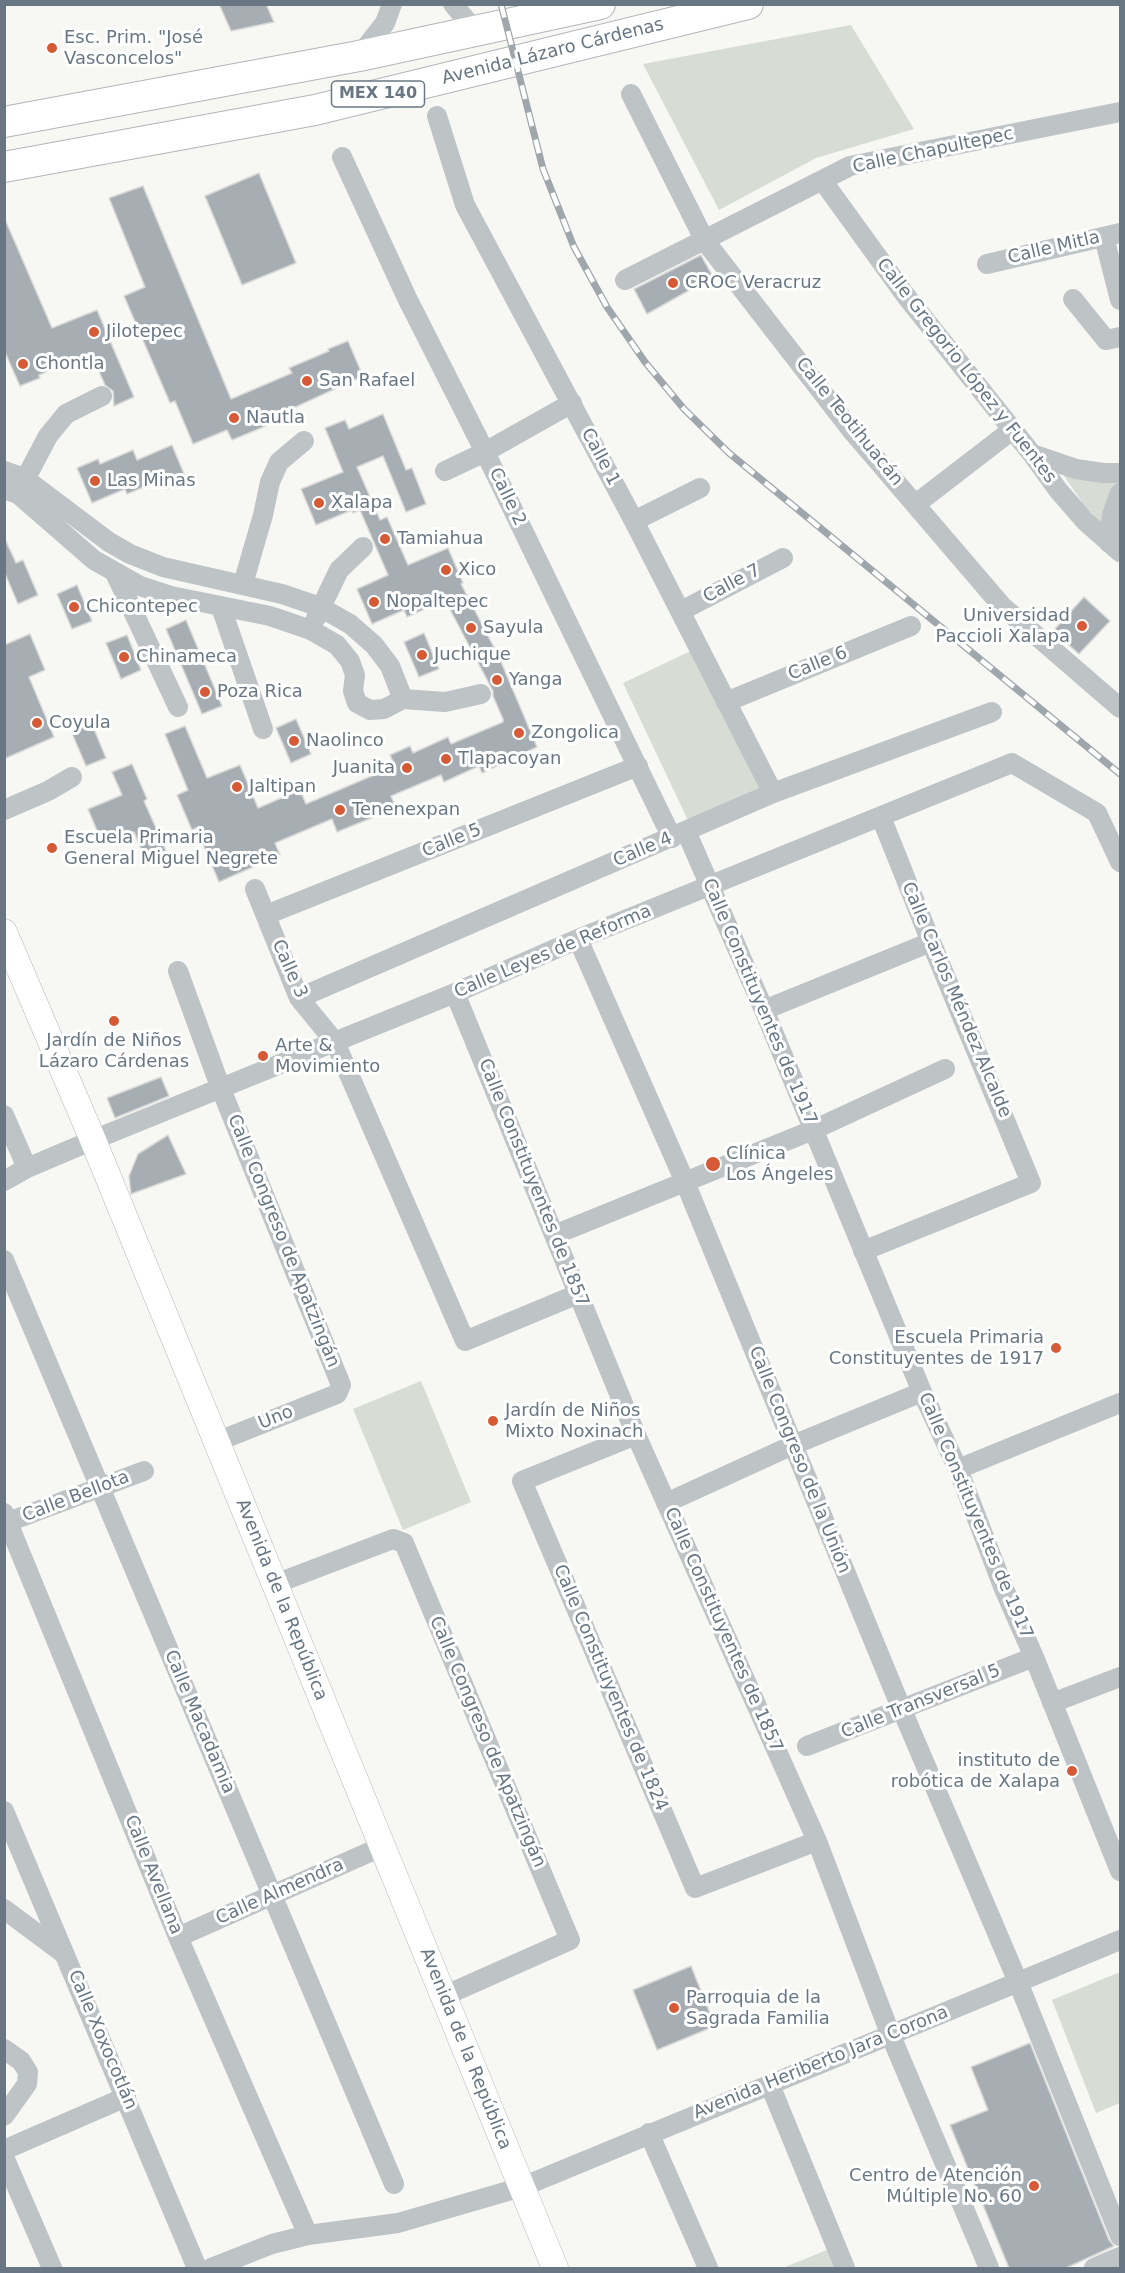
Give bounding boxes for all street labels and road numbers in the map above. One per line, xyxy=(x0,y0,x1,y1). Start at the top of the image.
street label: Avenida Lázaro Cárdenas xyxy=(440,14,666,90)
road number: MEX 140 xyxy=(332,81,424,107)
street label: Calle Chapultepec xyxy=(851,123,1015,179)
street label: Calle Mitla xyxy=(1006,227,1102,269)
street label: Calle Gregorio López y Fuentes xyxy=(871,254,1061,488)
street label: Calle Teotihuacán xyxy=(791,354,907,490)
street label: Calle 1 xyxy=(576,425,624,489)
street label: Calle 2 xyxy=(484,464,530,530)
street label: Calle 7 xyxy=(700,560,764,608)
street label: Calle 6 xyxy=(785,642,851,686)
street label: Calle 5 xyxy=(419,819,485,863)
street label: Calle 4 xyxy=(610,828,676,872)
street label: Calle Constituyentes de 1917 xyxy=(697,875,821,1129)
street label: Calle Carlos Méndez Alcalde xyxy=(896,879,1016,1121)
street label: Calle Leyes de Reforma xyxy=(451,901,655,1003)
street label: Calle 3 xyxy=(267,936,311,1002)
street label: Calle Constituyentes de 1857 xyxy=(473,1056,593,1310)
street label: Calle Congreso de Apatzingán xyxy=(222,1111,344,1371)
street label: Calle Congreso de la Unión xyxy=(743,1343,855,1577)
street label: Calle Constituyentes de 1917 xyxy=(913,1389,1037,1643)
street label: Uno xyxy=(255,1401,297,1435)
street label: Calle Bellota xyxy=(19,1467,133,1527)
street label: Avenida de la República xyxy=(231,1496,331,1704)
street label: Calle Constituyentes de 1857 xyxy=(659,1504,787,1756)
street label: Calle Constituyentes de 1824 xyxy=(548,1561,672,1815)
street label: Calle Congreso de Apatzingán xyxy=(424,1613,550,1871)
street label: Calle Macadamia xyxy=(159,1647,239,1797)
street label: Calle Transversal 5 xyxy=(838,1660,1004,1744)
street label: Calle Avellana xyxy=(119,1812,187,1938)
street label: Calle Almendra xyxy=(213,1854,347,1930)
street label: Avenida de la República xyxy=(415,1945,515,2153)
street label: Calle Xoxocotlán xyxy=(63,1967,141,2113)
street label: Avenida Heriberto Jara Corona xyxy=(690,2002,952,2124)

